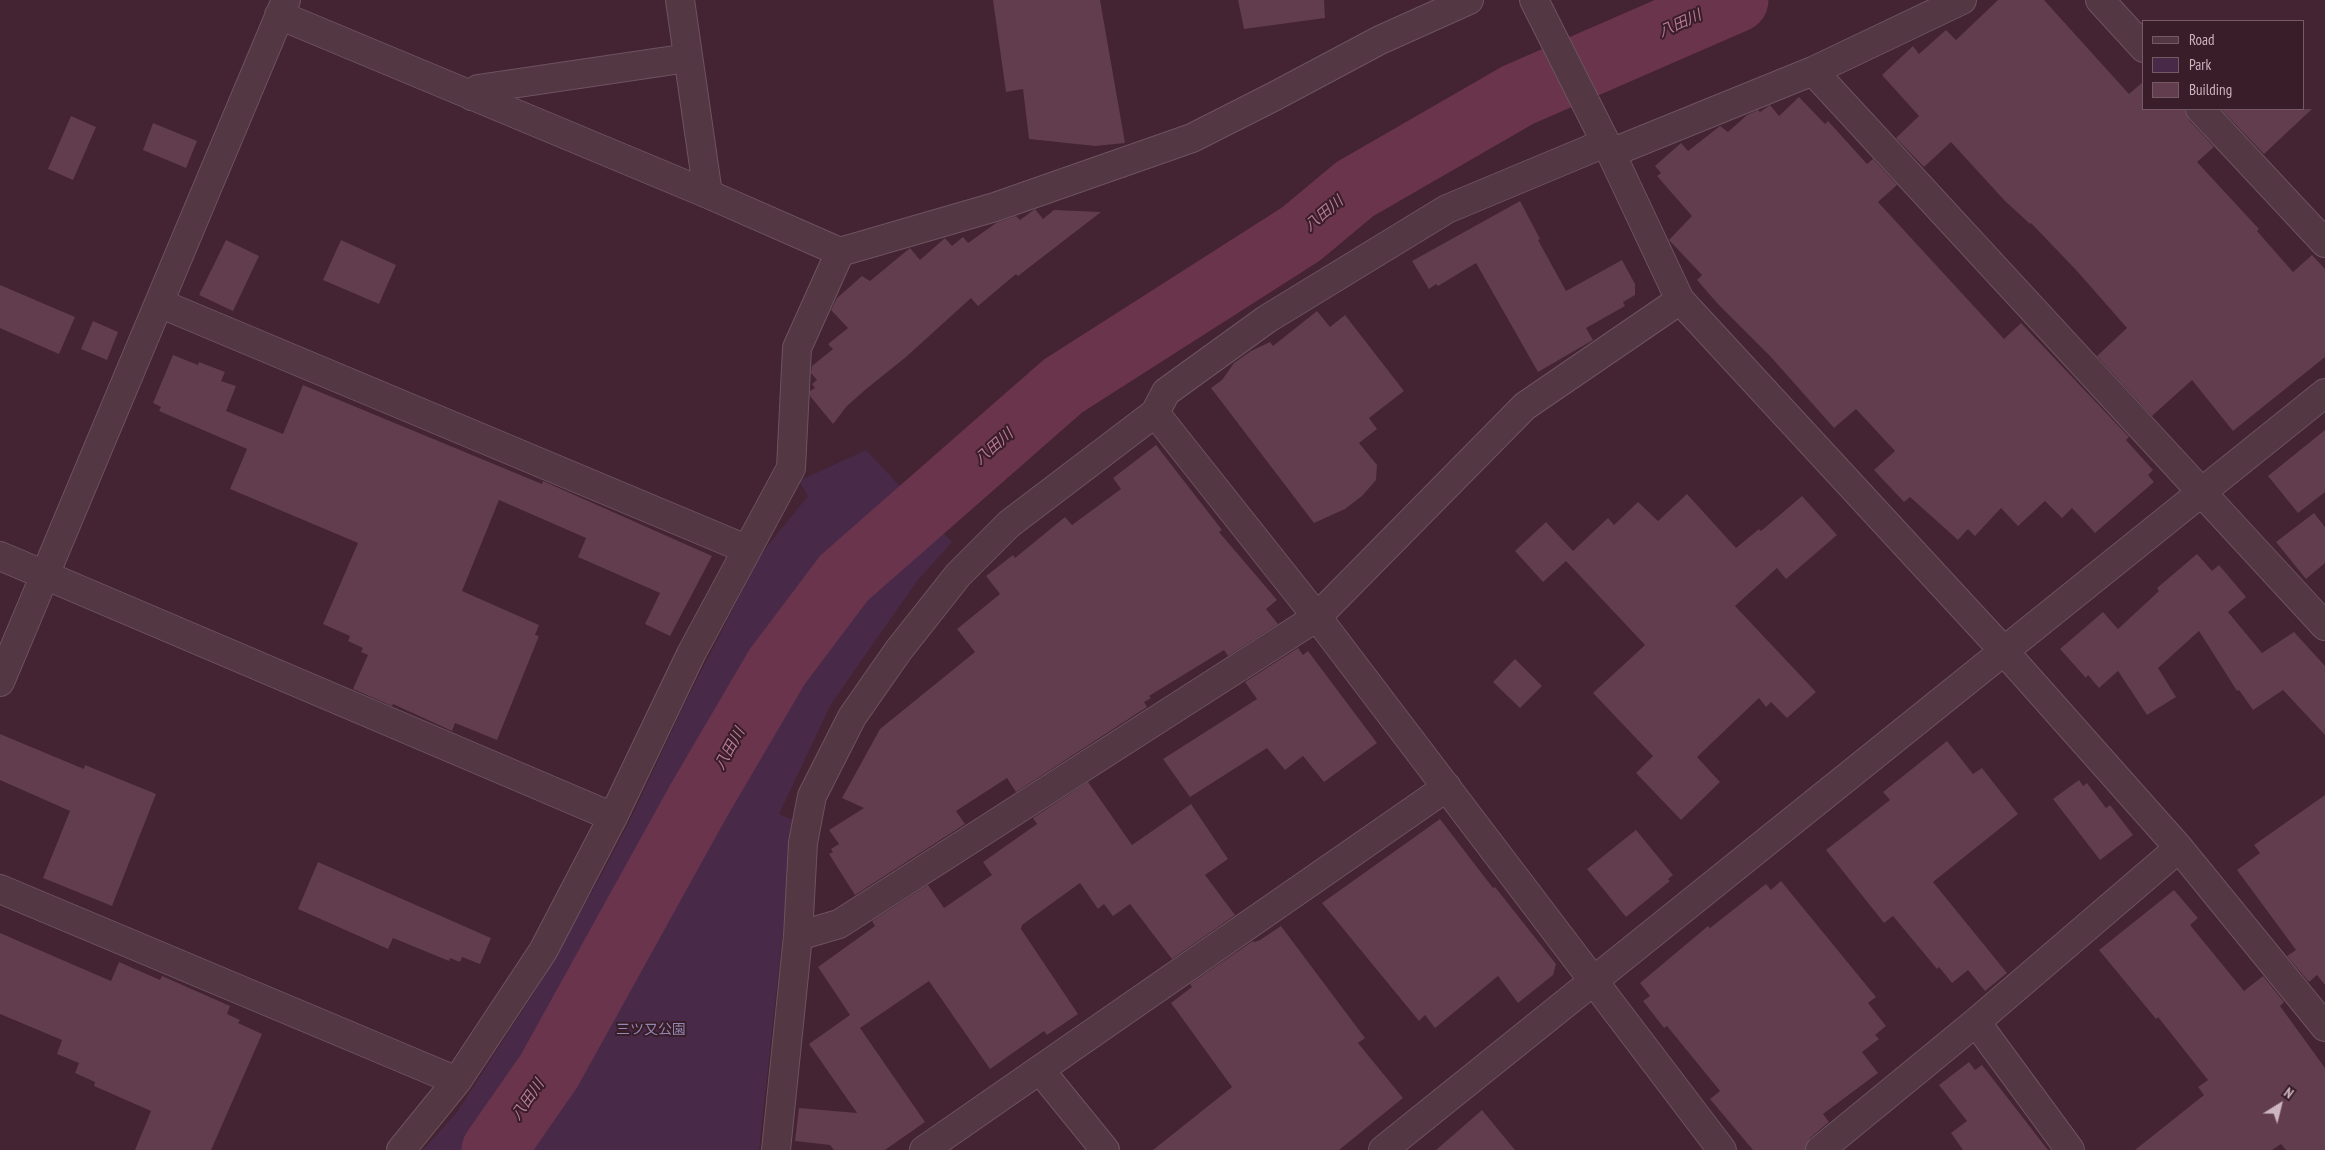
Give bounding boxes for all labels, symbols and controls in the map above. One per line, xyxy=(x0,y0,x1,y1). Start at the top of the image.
water label: 八田川 xyxy=(1656,7,1704,41)
legend xyxy=(2142,20,2305,110)
text: Road xyxy=(2189,30,2215,49)
text: Park xyxy=(2189,55,2211,74)
text: Building xyxy=(2189,80,2232,99)
water label: 八田川 xyxy=(1301,193,1347,235)
water label: 八田川 xyxy=(971,425,1017,469)
water label: 八田川 xyxy=(711,725,749,773)
park label: 三ツ又公園 xyxy=(616,1022,686,1038)
water label: 八田川 xyxy=(508,1076,548,1124)
north arrow xyxy=(2255,1080,2305,1130)
text: N xyxy=(2280,1083,2297,1102)

